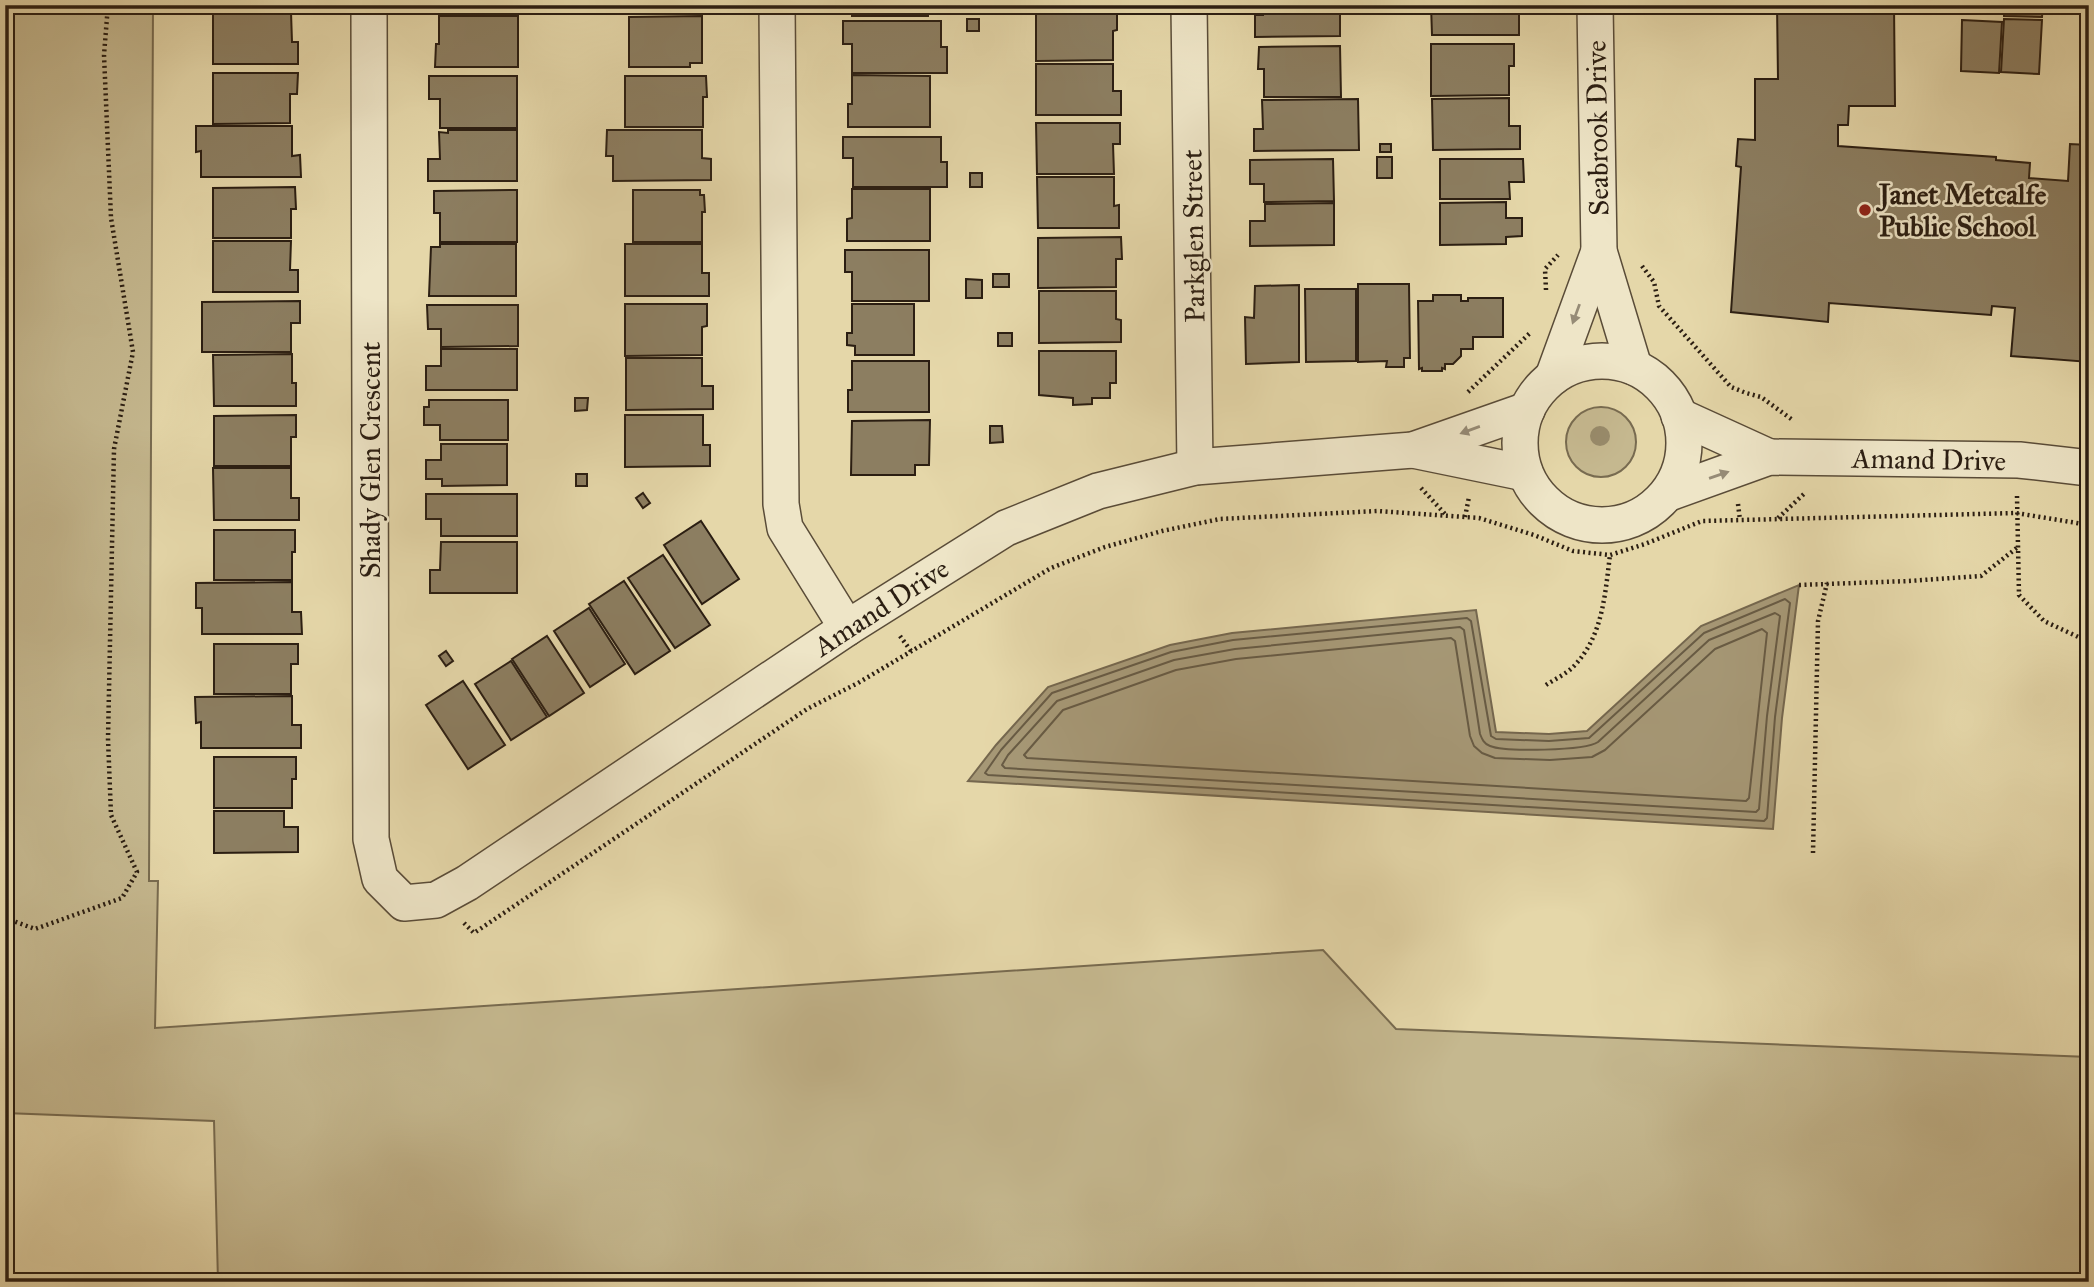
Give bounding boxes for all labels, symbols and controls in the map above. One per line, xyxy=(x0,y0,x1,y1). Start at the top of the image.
street label: Seabrook Drive xyxy=(1578,40,1617,216)
street label: Parkglen Street xyxy=(1174,149,1213,323)
place label: Janet Metcalfe Public School xyxy=(1875,177,2047,244)
marker: Janet Metcalfe Public School xyxy=(1857,202,1873,218)
one-way arrow xyxy=(1570,303,1581,324)
street label: Shady Glen Crescent xyxy=(353,341,388,578)
one-way arrow xyxy=(1459,425,1480,436)
street label: Amand Drive xyxy=(1851,441,2006,478)
one-way arrow xyxy=(1709,469,1730,480)
street label: Amand Drive xyxy=(806,551,955,665)

